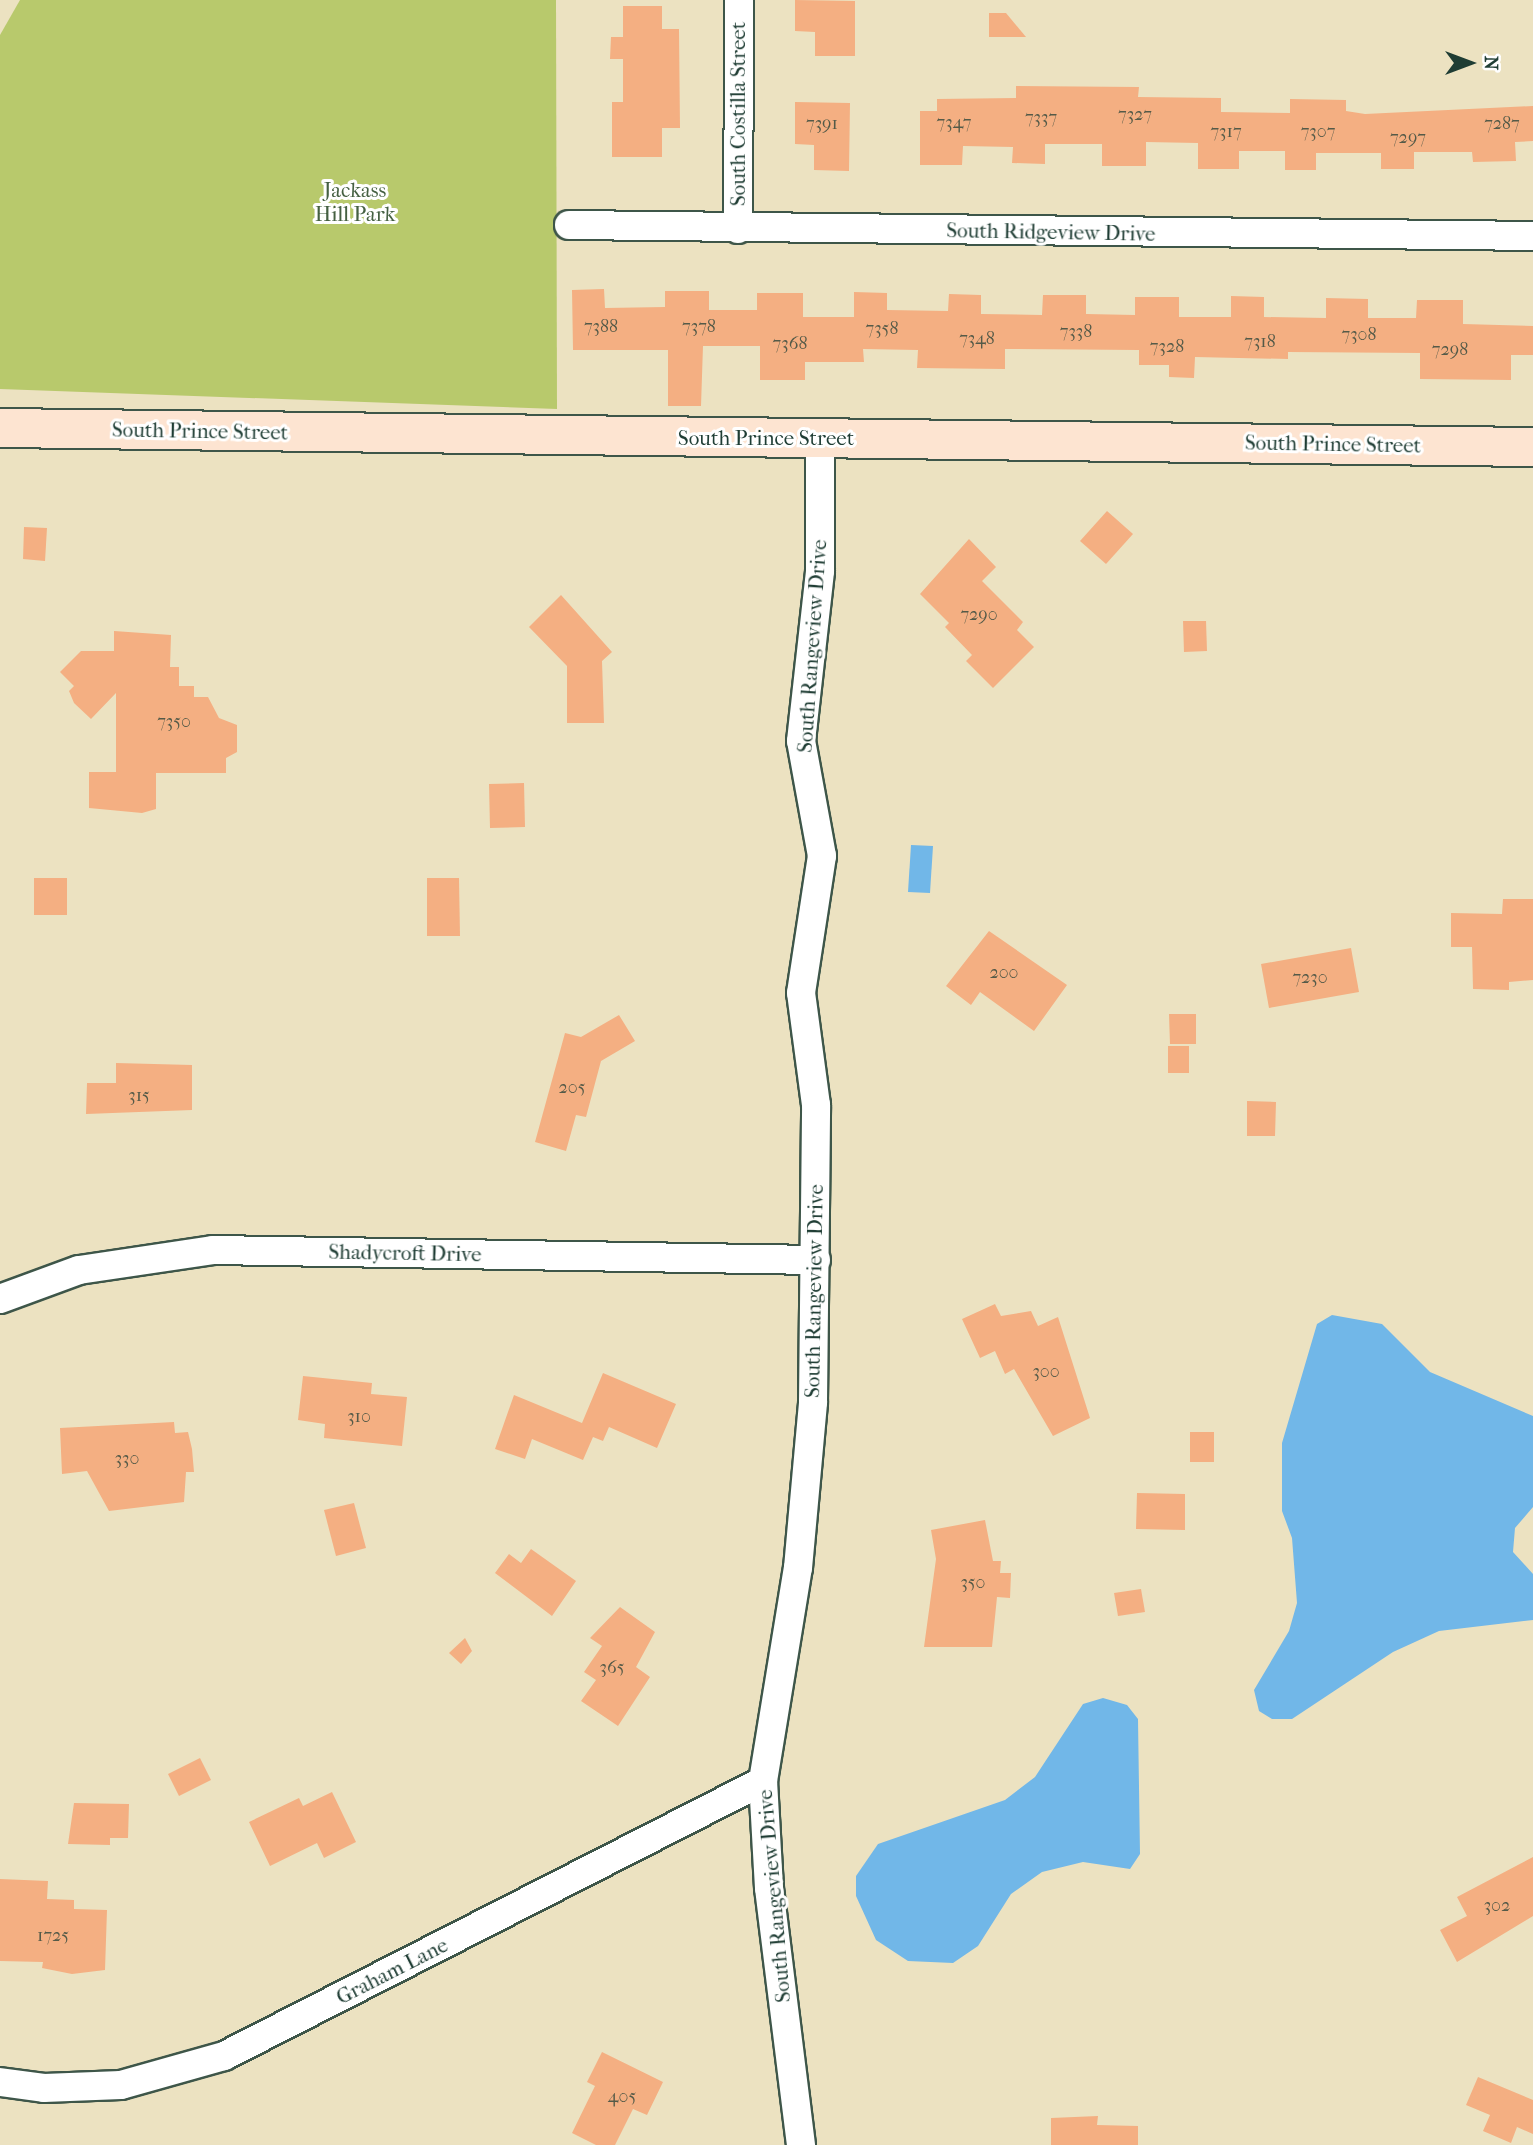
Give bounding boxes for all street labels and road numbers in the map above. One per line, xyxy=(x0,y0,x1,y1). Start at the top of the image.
street label: South Costilla Street xyxy=(725,22,751,206)
street label: South Ridgeview Drive xyxy=(946,218,1156,246)
street label: South Prince Street xyxy=(112,417,288,445)
street label: South Prince Street xyxy=(678,425,854,451)
street label: South Prince Street xyxy=(1245,430,1421,458)
street label: South Rangeview Drive xyxy=(792,538,832,754)
street label: South Rangeview Drive xyxy=(800,1184,828,1398)
street label: Shadycroft Drive xyxy=(328,1239,482,1267)
street label: South Rangeview Drive xyxy=(752,1788,796,2004)
street label: Graham Lane xyxy=(332,1932,452,2010)

